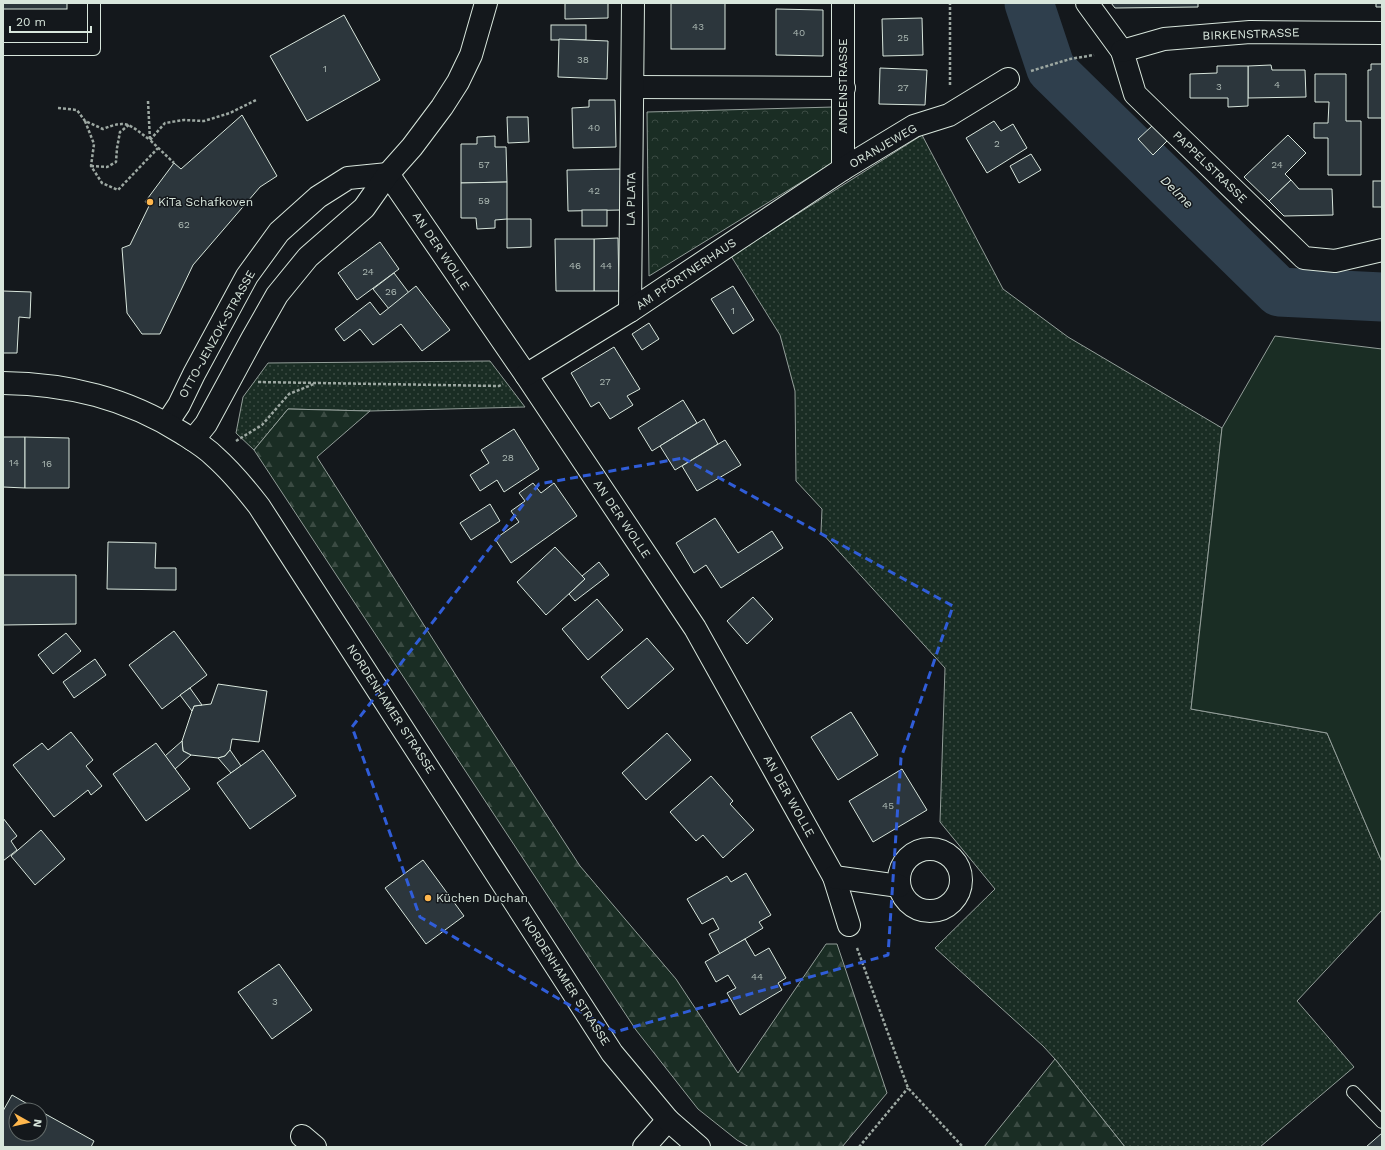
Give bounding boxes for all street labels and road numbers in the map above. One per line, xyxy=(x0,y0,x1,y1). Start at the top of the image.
street label: BIRKENSTRASSE xyxy=(1202,25,1300,43)
street label: ANDENSTRASSE xyxy=(836,38,850,134)
street label: ORANJEWEG xyxy=(847,121,919,171)
street label: PAPPELSTRASSE xyxy=(1170,128,1250,206)
street label: LA PLATA xyxy=(624,172,638,226)
street label: AN DER WOLLE xyxy=(410,209,473,293)
street label: AM PFÖRTNERHAUS xyxy=(633,235,739,313)
street label: OTTO-JENZOK-STRASSE xyxy=(176,267,258,400)
street label: AN DER WOLLE xyxy=(591,477,654,561)
street label: NORDENHAMER STRASSE xyxy=(344,642,438,776)
street label: AN DER WOLLE xyxy=(761,753,817,840)
street label: NORDENHAMER STRASSE xyxy=(519,914,613,1048)

